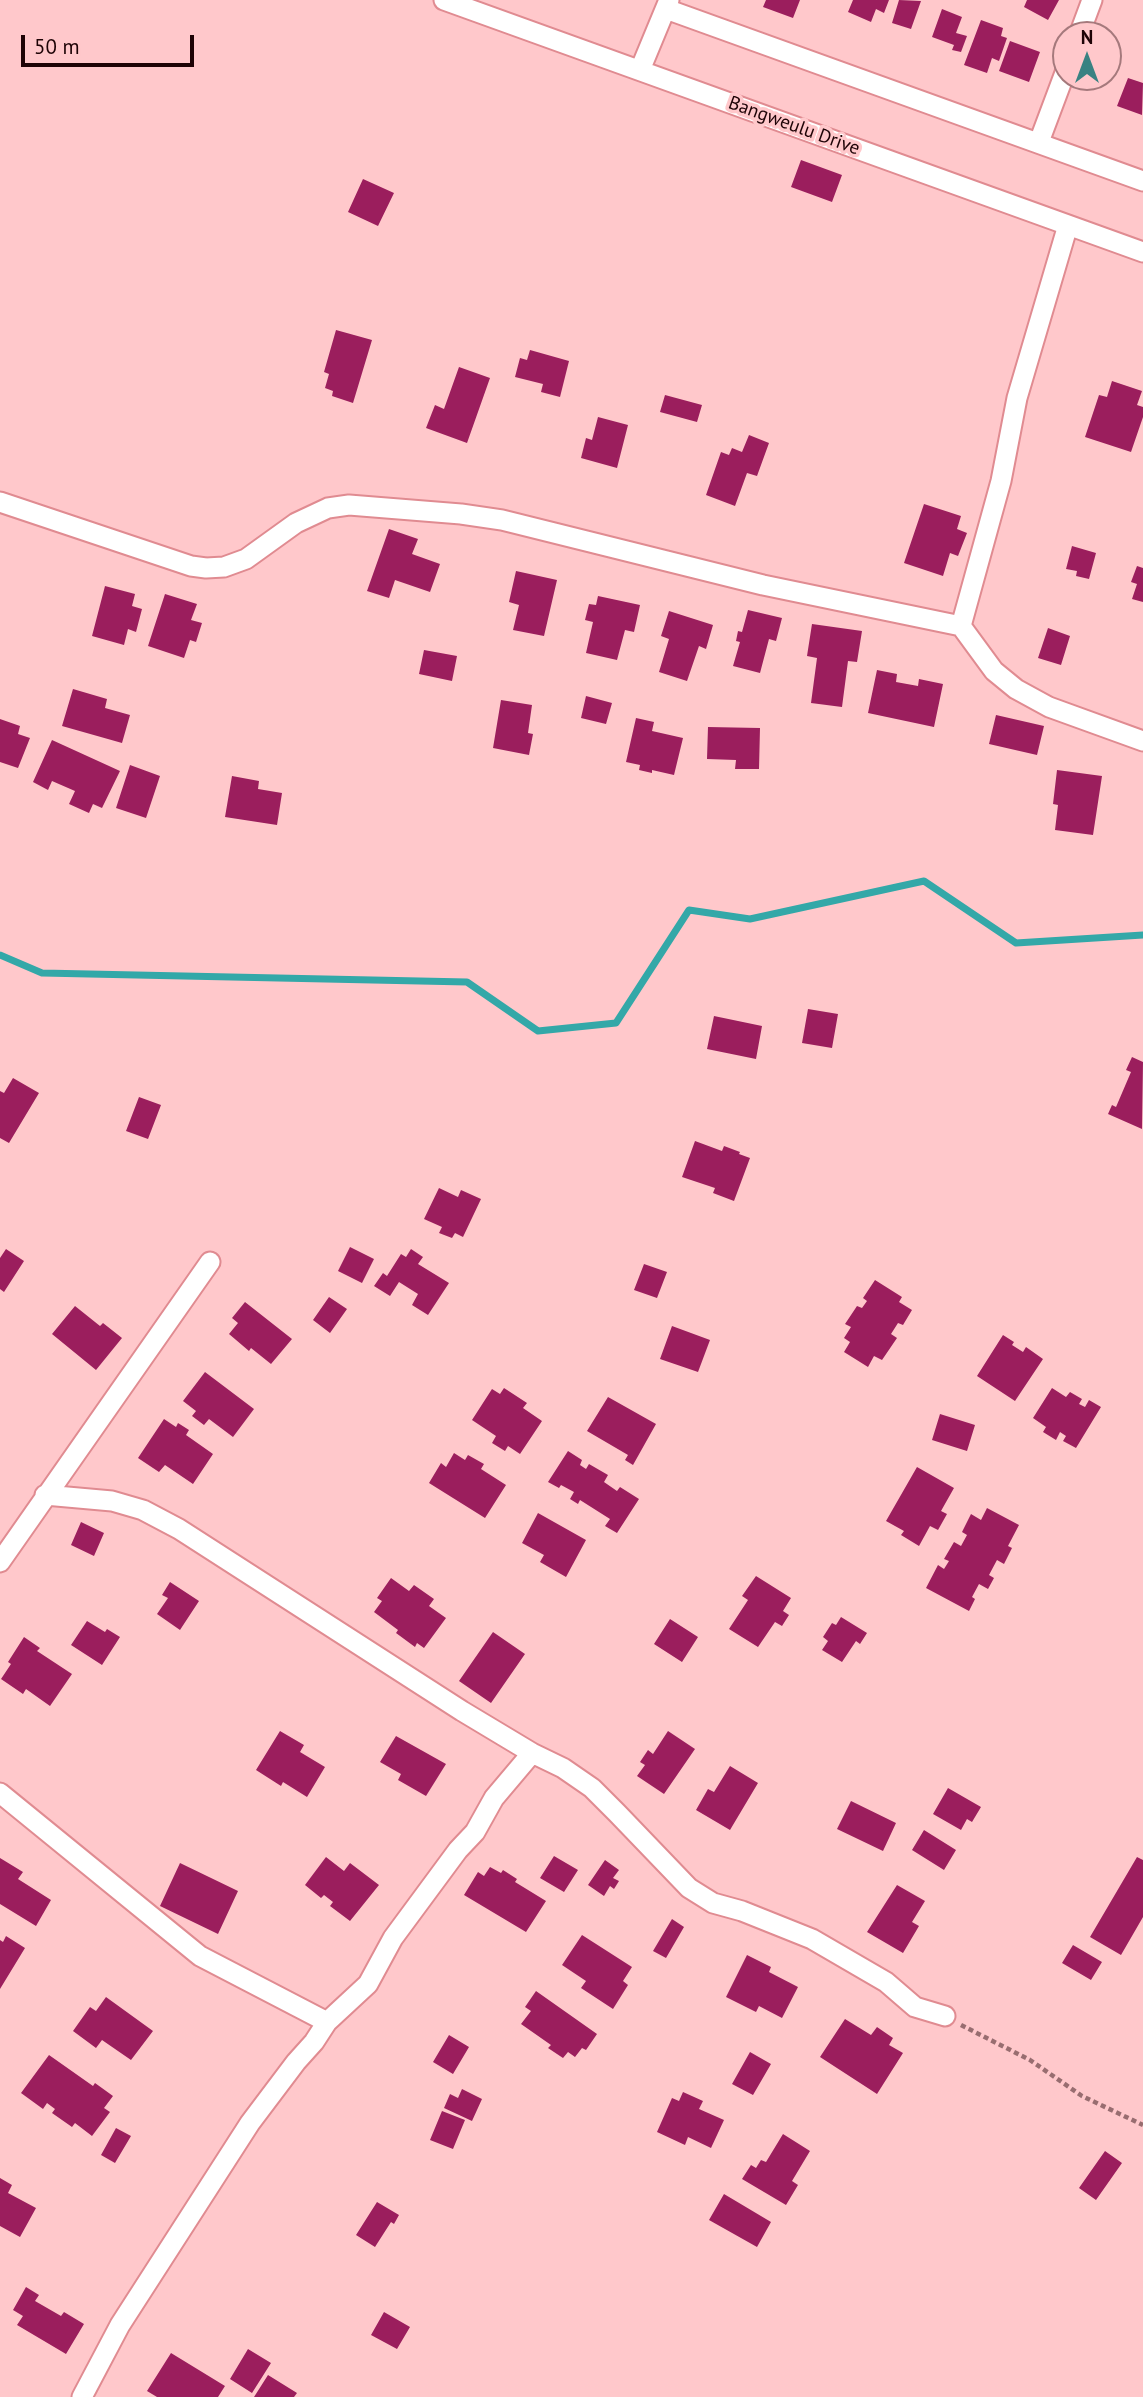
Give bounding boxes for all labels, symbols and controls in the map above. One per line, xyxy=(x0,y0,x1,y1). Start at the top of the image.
scale bar xyxy=(24,21,198,65)
north arrow xyxy=(1052,21,1122,91)
text: N xyxy=(1081,25,1093,49)
text: 50 m xyxy=(34,33,80,60)
street label: Bangweulu Drive xyxy=(725,92,863,160)

